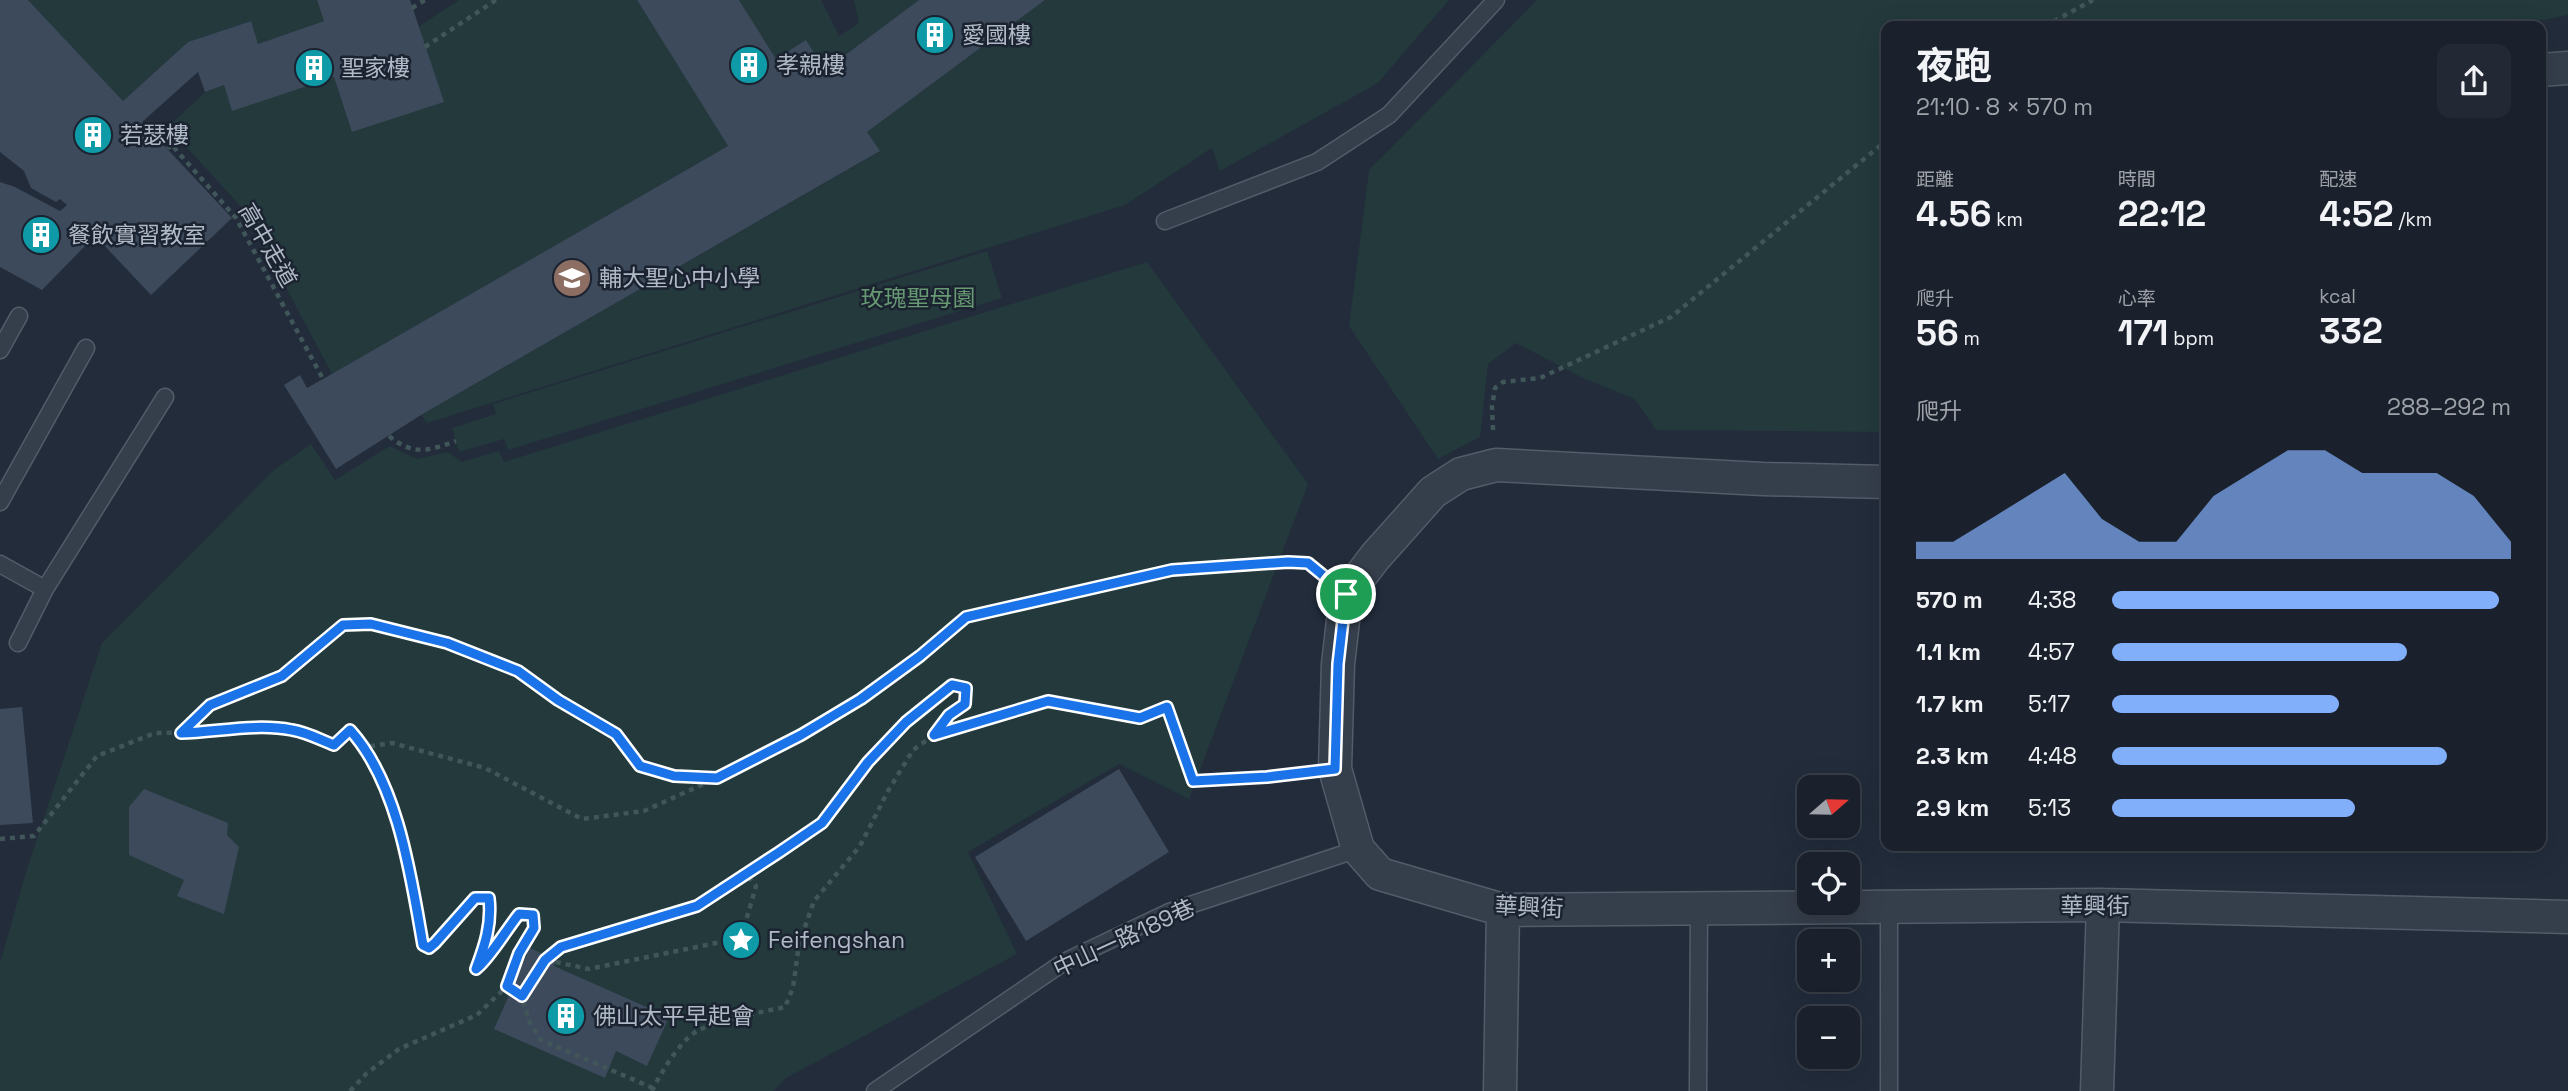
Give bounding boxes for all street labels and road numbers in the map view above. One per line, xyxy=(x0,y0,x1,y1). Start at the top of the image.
street label: 高中走道 xyxy=(232,198,304,292)
street label: 華興街 xyxy=(1494,890,1564,924)
street label: 華興街 xyxy=(2061,891,2130,921)
street label: 中山一路189巷 xyxy=(1048,892,1200,984)

